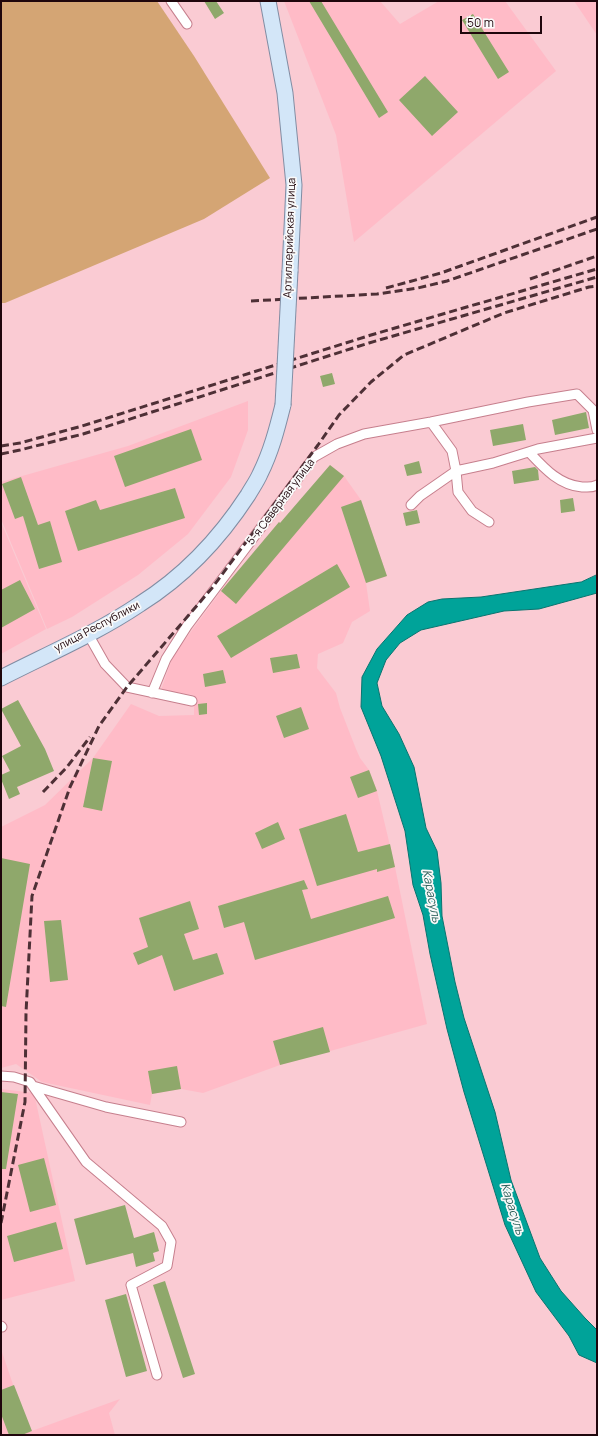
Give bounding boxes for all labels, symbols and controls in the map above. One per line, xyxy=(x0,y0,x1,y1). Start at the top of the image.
scale bar xyxy=(462,8,544,34)
text: 50 m xyxy=(467,14,494,31)
street label: Артиллерийская улица xyxy=(281,178,299,298)
street label: 5-я Северная улица xyxy=(244,456,318,548)
street label: улица Республики xyxy=(52,599,142,655)
water label: Карасуль xyxy=(419,868,443,924)
water label: Карасуль xyxy=(497,1181,527,1237)

